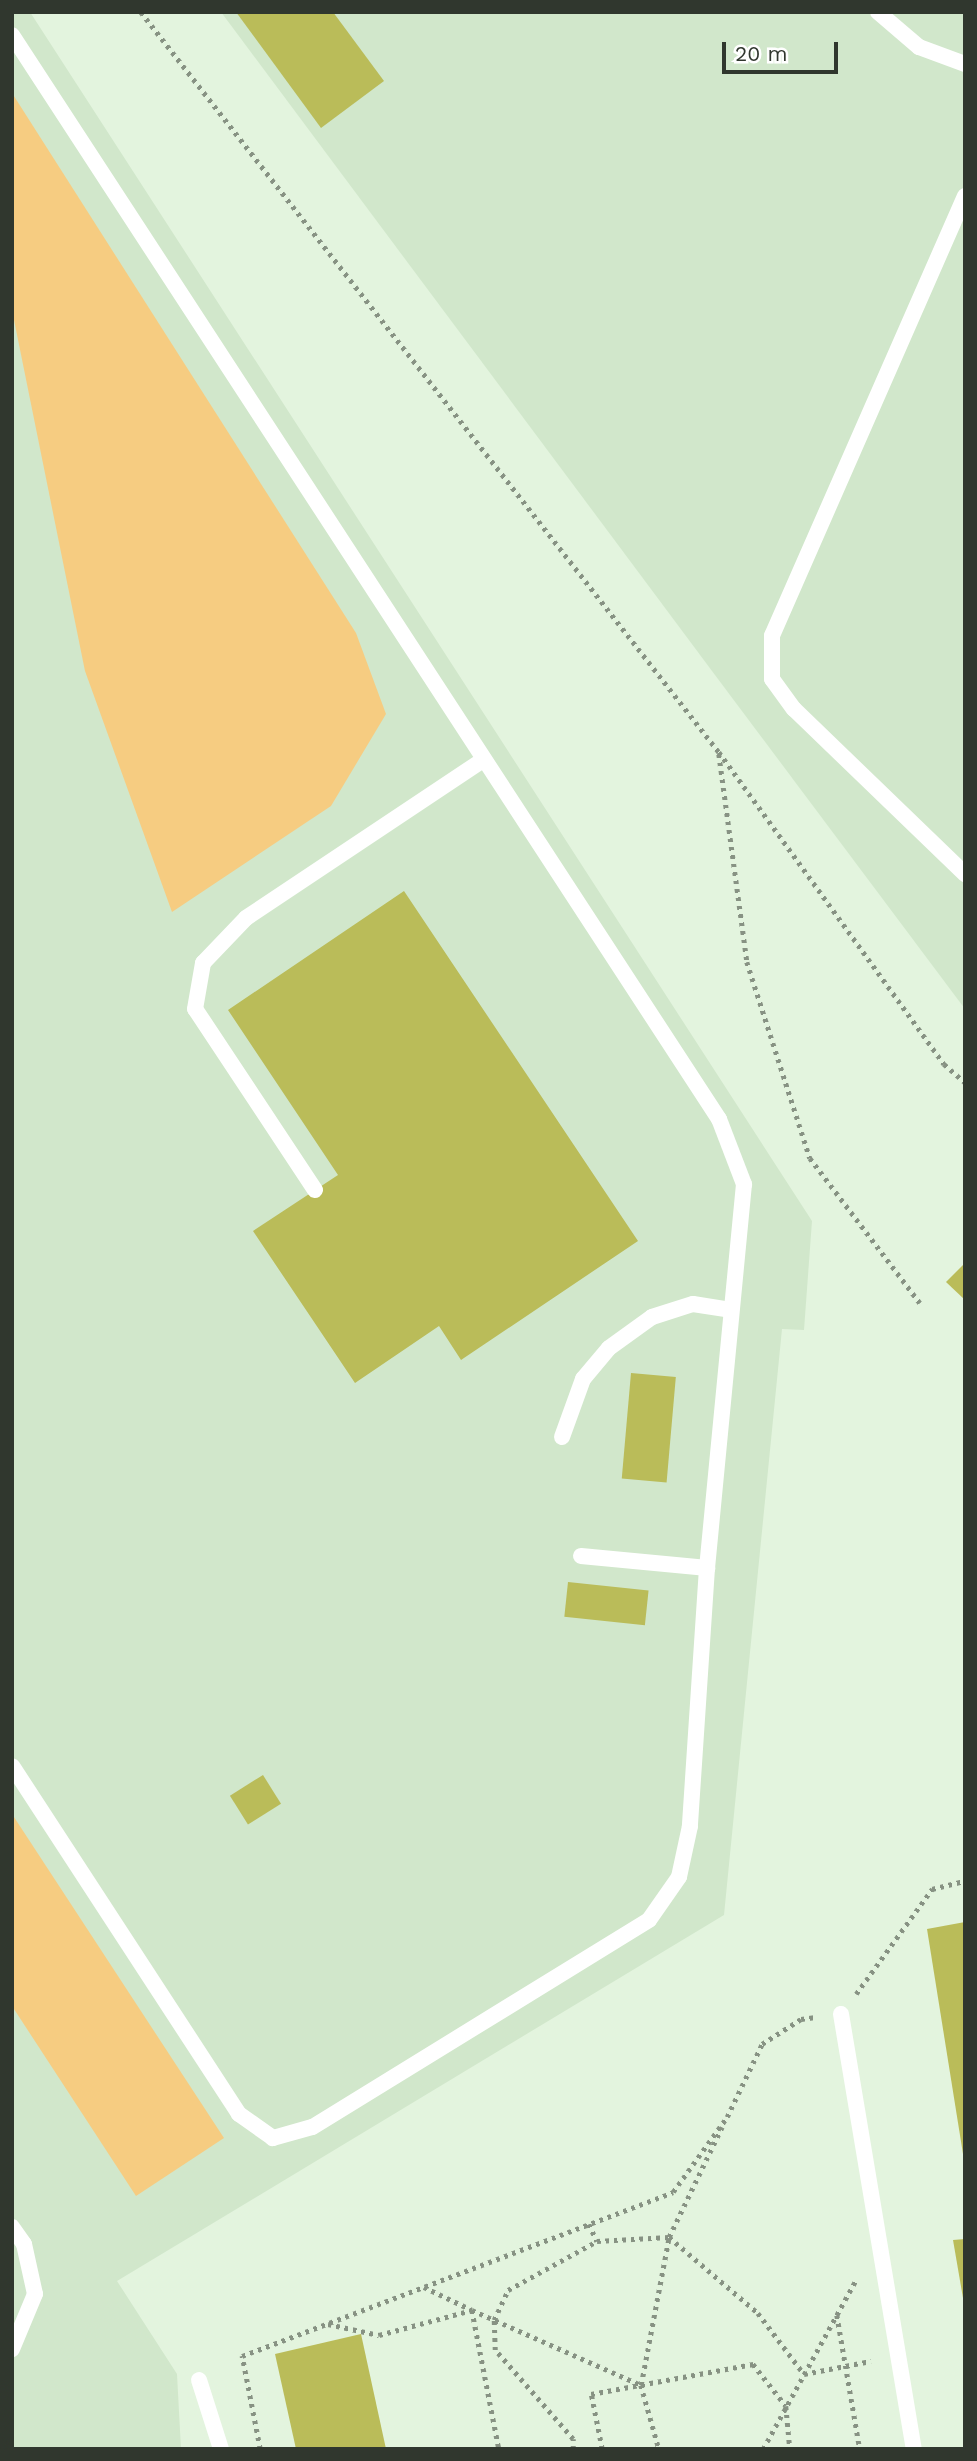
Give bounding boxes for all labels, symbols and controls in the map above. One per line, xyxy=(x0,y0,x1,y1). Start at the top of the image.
scale bar xyxy=(725,28,841,72)
text: 20 m xyxy=(735,41,787,66)

